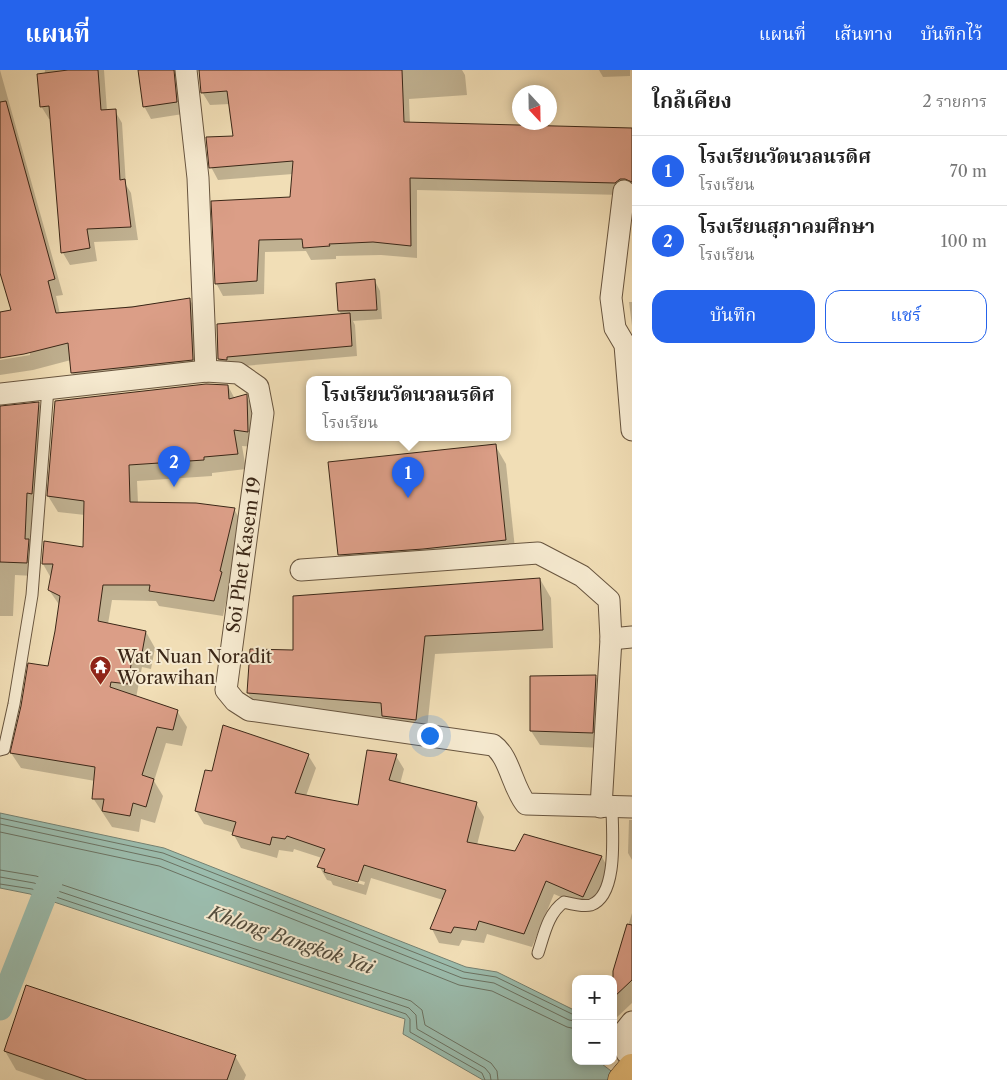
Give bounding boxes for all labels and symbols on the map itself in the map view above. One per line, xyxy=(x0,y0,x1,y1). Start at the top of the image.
north arrow xyxy=(512,85,557,130)
pin: 2 xyxy=(158,446,190,487)
pin: 1 xyxy=(392,457,424,498)
street label: Soi Phet Kasem 19 xyxy=(222,475,266,635)
place label: Wat Nuan Noradit Worawihan xyxy=(116,646,273,689)
temple icon: Wat Nuan Noradit Worawihan xyxy=(89,655,113,686)
your location xyxy=(417,723,443,749)
water label: Khlong Bangkok Yai xyxy=(203,900,378,979)

